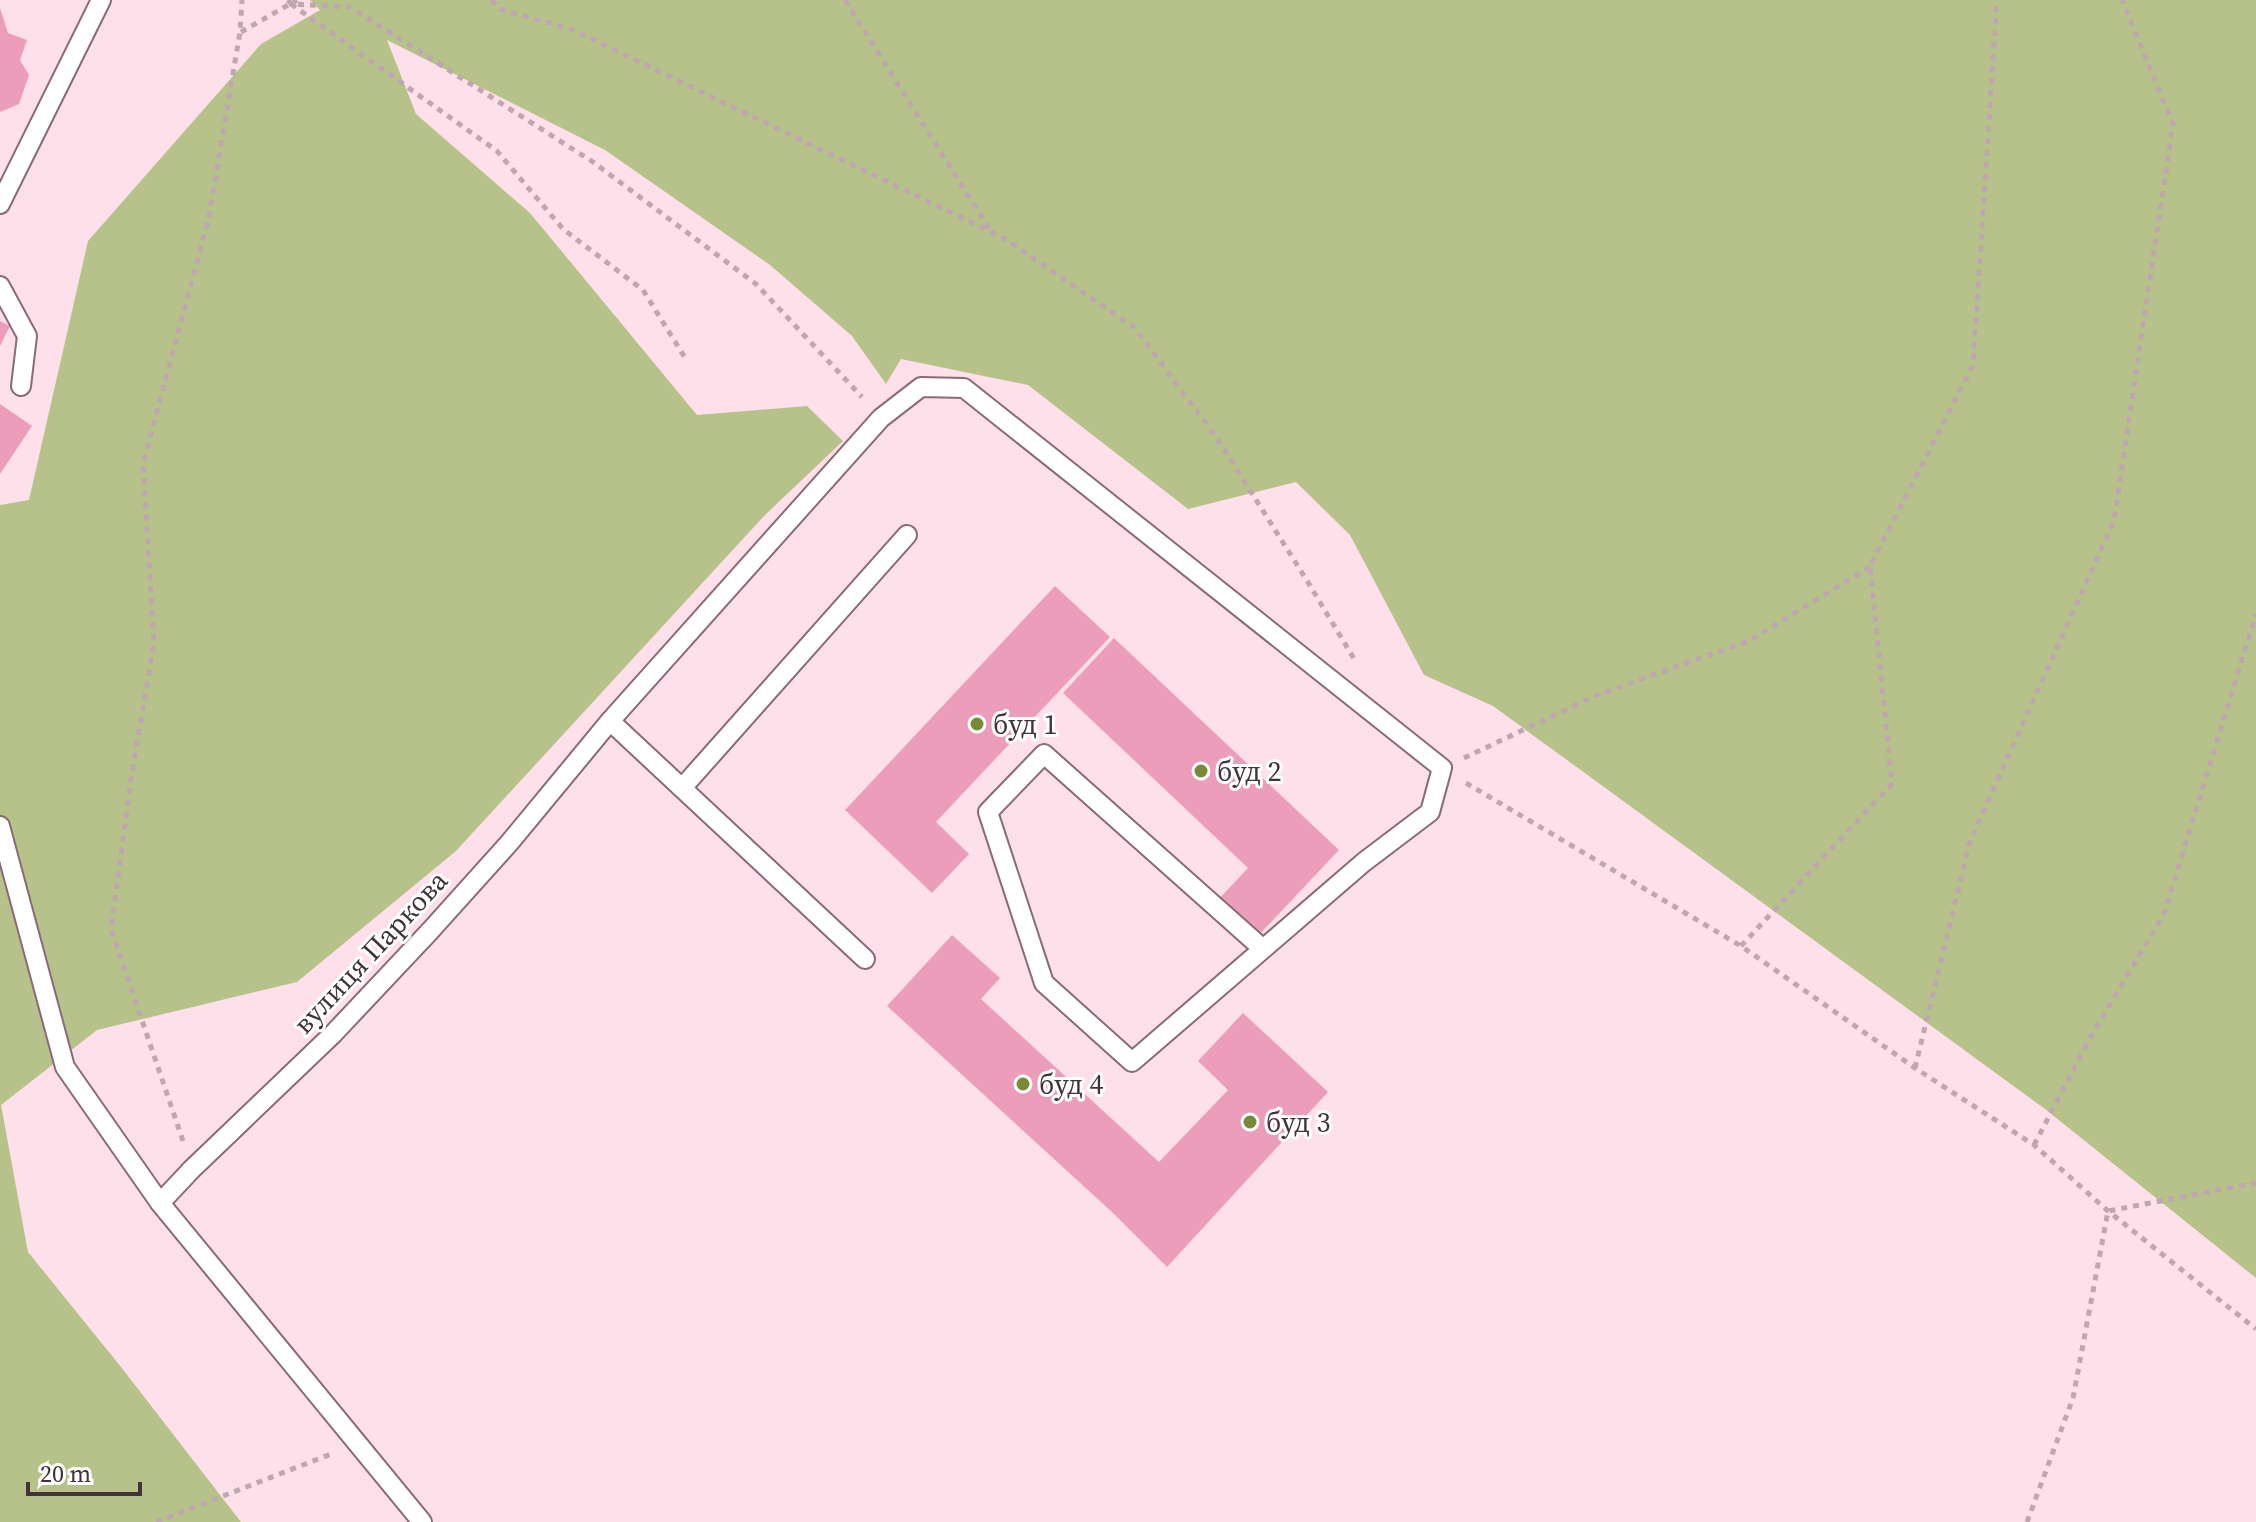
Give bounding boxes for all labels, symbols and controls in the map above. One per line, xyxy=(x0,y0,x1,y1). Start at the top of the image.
place label: буд 1 xyxy=(993,705,1058,743)
marker: буд 1 xyxy=(968,715,986,733)
place label: буд 2 xyxy=(1217,752,1282,790)
marker: буд 2 xyxy=(1192,762,1210,780)
street label: вулиця Паркова xyxy=(284,861,456,1042)
place label: буд 4 xyxy=(1039,1065,1104,1103)
marker: буд 4 xyxy=(1014,1075,1032,1093)
place label: буд 3 xyxy=(1266,1103,1331,1141)
marker: буд 3 xyxy=(1241,1113,1259,1131)
scale bar xyxy=(28,1446,140,1496)
text: 20 m xyxy=(40,1457,91,1490)

